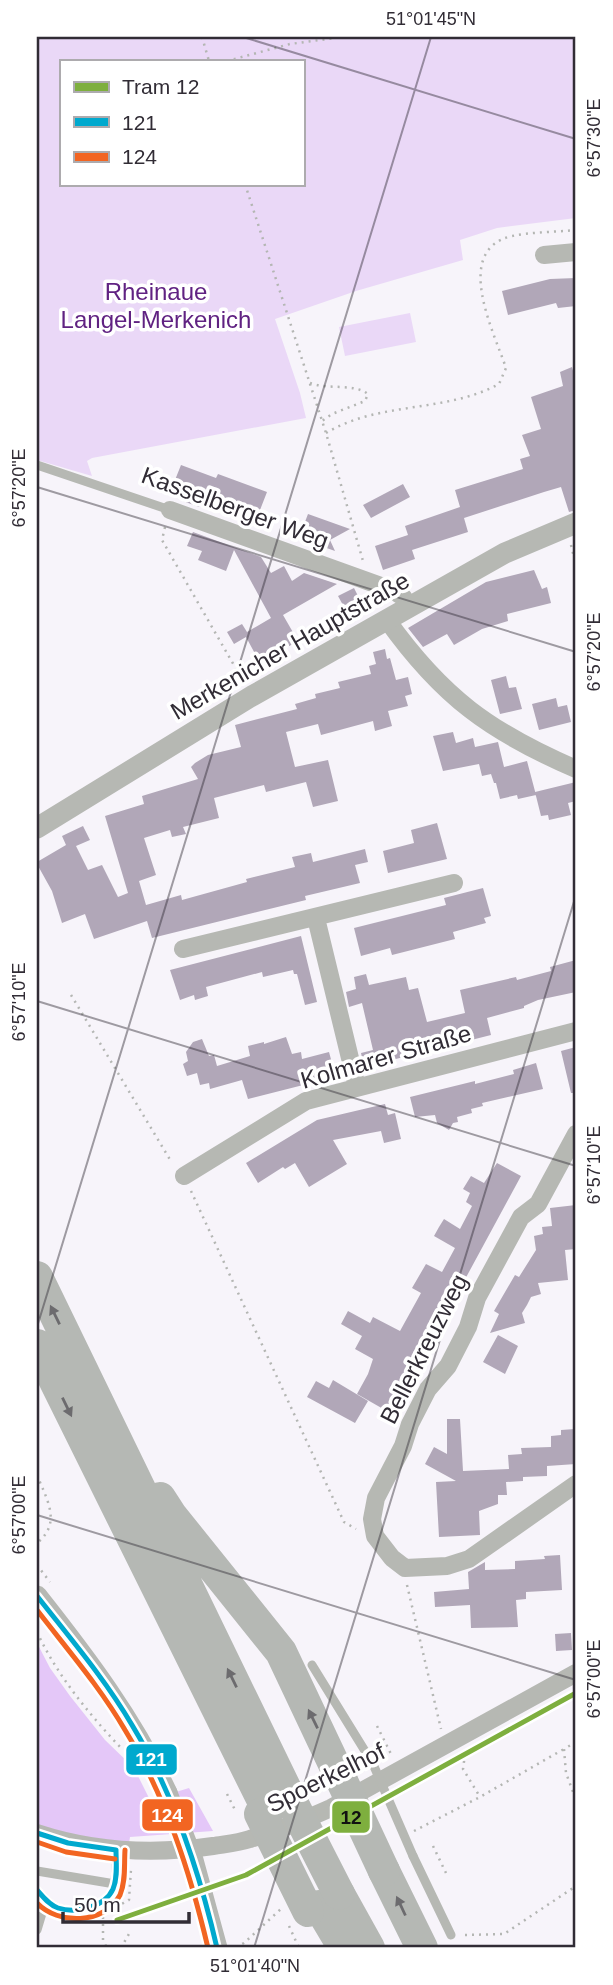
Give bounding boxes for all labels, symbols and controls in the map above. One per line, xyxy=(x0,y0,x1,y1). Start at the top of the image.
text: 51°01'45"N xyxy=(386,9,476,29)
legend xyxy=(60,60,304,186)
text: Tram 12 xyxy=(122,75,199,98)
text: 6°57'30"E xyxy=(584,98,604,178)
text: 121 xyxy=(122,111,157,134)
text: 124 xyxy=(122,145,157,168)
park label: Rheinaue Langel-Merkenich xyxy=(61,278,251,333)
text: 6°57'20"E xyxy=(9,448,29,528)
street label: Kasselberger Weg xyxy=(138,461,332,554)
street label: Merkenicher Hauptstraße xyxy=(166,566,414,725)
text: 6°57'20"E xyxy=(584,612,604,692)
text: 6°57'10"E xyxy=(9,962,29,1042)
street label: Kolmarer Straße xyxy=(298,1019,474,1094)
text: 6°57'10"E xyxy=(584,1125,604,1205)
street label: Bellerkreuzweg xyxy=(374,1270,473,1428)
one-way arrow xyxy=(49,1304,60,1325)
one-way arrow xyxy=(61,1397,72,1417)
text: 6°57'00"E xyxy=(9,1475,29,1555)
text: 6°57'00"E xyxy=(584,1639,604,1719)
one-way arrow xyxy=(227,1668,238,1688)
one-way arrow xyxy=(307,1709,319,1729)
street label: Spoerkelhof xyxy=(262,1737,390,1818)
line badge: 121 xyxy=(125,1743,178,1776)
text: 121 xyxy=(135,1749,167,1770)
line badge: 124 xyxy=(141,1798,194,1832)
line badge: 12 xyxy=(331,1800,371,1834)
text: 124 xyxy=(151,1805,183,1826)
text: 12 xyxy=(340,1807,362,1828)
scale bar xyxy=(63,1880,189,1924)
text: 50 m xyxy=(74,1893,121,1916)
one-way arrow xyxy=(395,1896,406,1917)
text: 51°01'40"N xyxy=(210,1956,300,1976)

